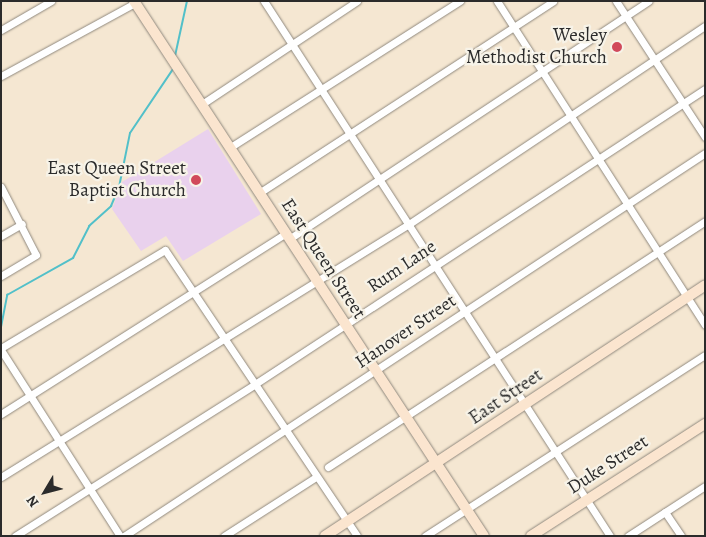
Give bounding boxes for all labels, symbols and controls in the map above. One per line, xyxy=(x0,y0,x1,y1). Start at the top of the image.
place label: Wesley Methodist Church xyxy=(466,25,607,69)
marker: Wesley Methodist Church xyxy=(611,41,623,53)
place label: East Queen Street Baptist Church xyxy=(47,158,186,202)
marker: East Queen Street Baptist Church xyxy=(190,174,202,186)
street label: East Queen Street xyxy=(276,195,370,323)
street label: Rum Lane xyxy=(363,236,441,298)
street label: Hanover Street xyxy=(351,290,461,374)
street label: East Street xyxy=(465,364,547,430)
street label: Duke Street xyxy=(563,430,653,500)
north arrow xyxy=(20,467,70,517)
text: N xyxy=(22,492,43,511)

